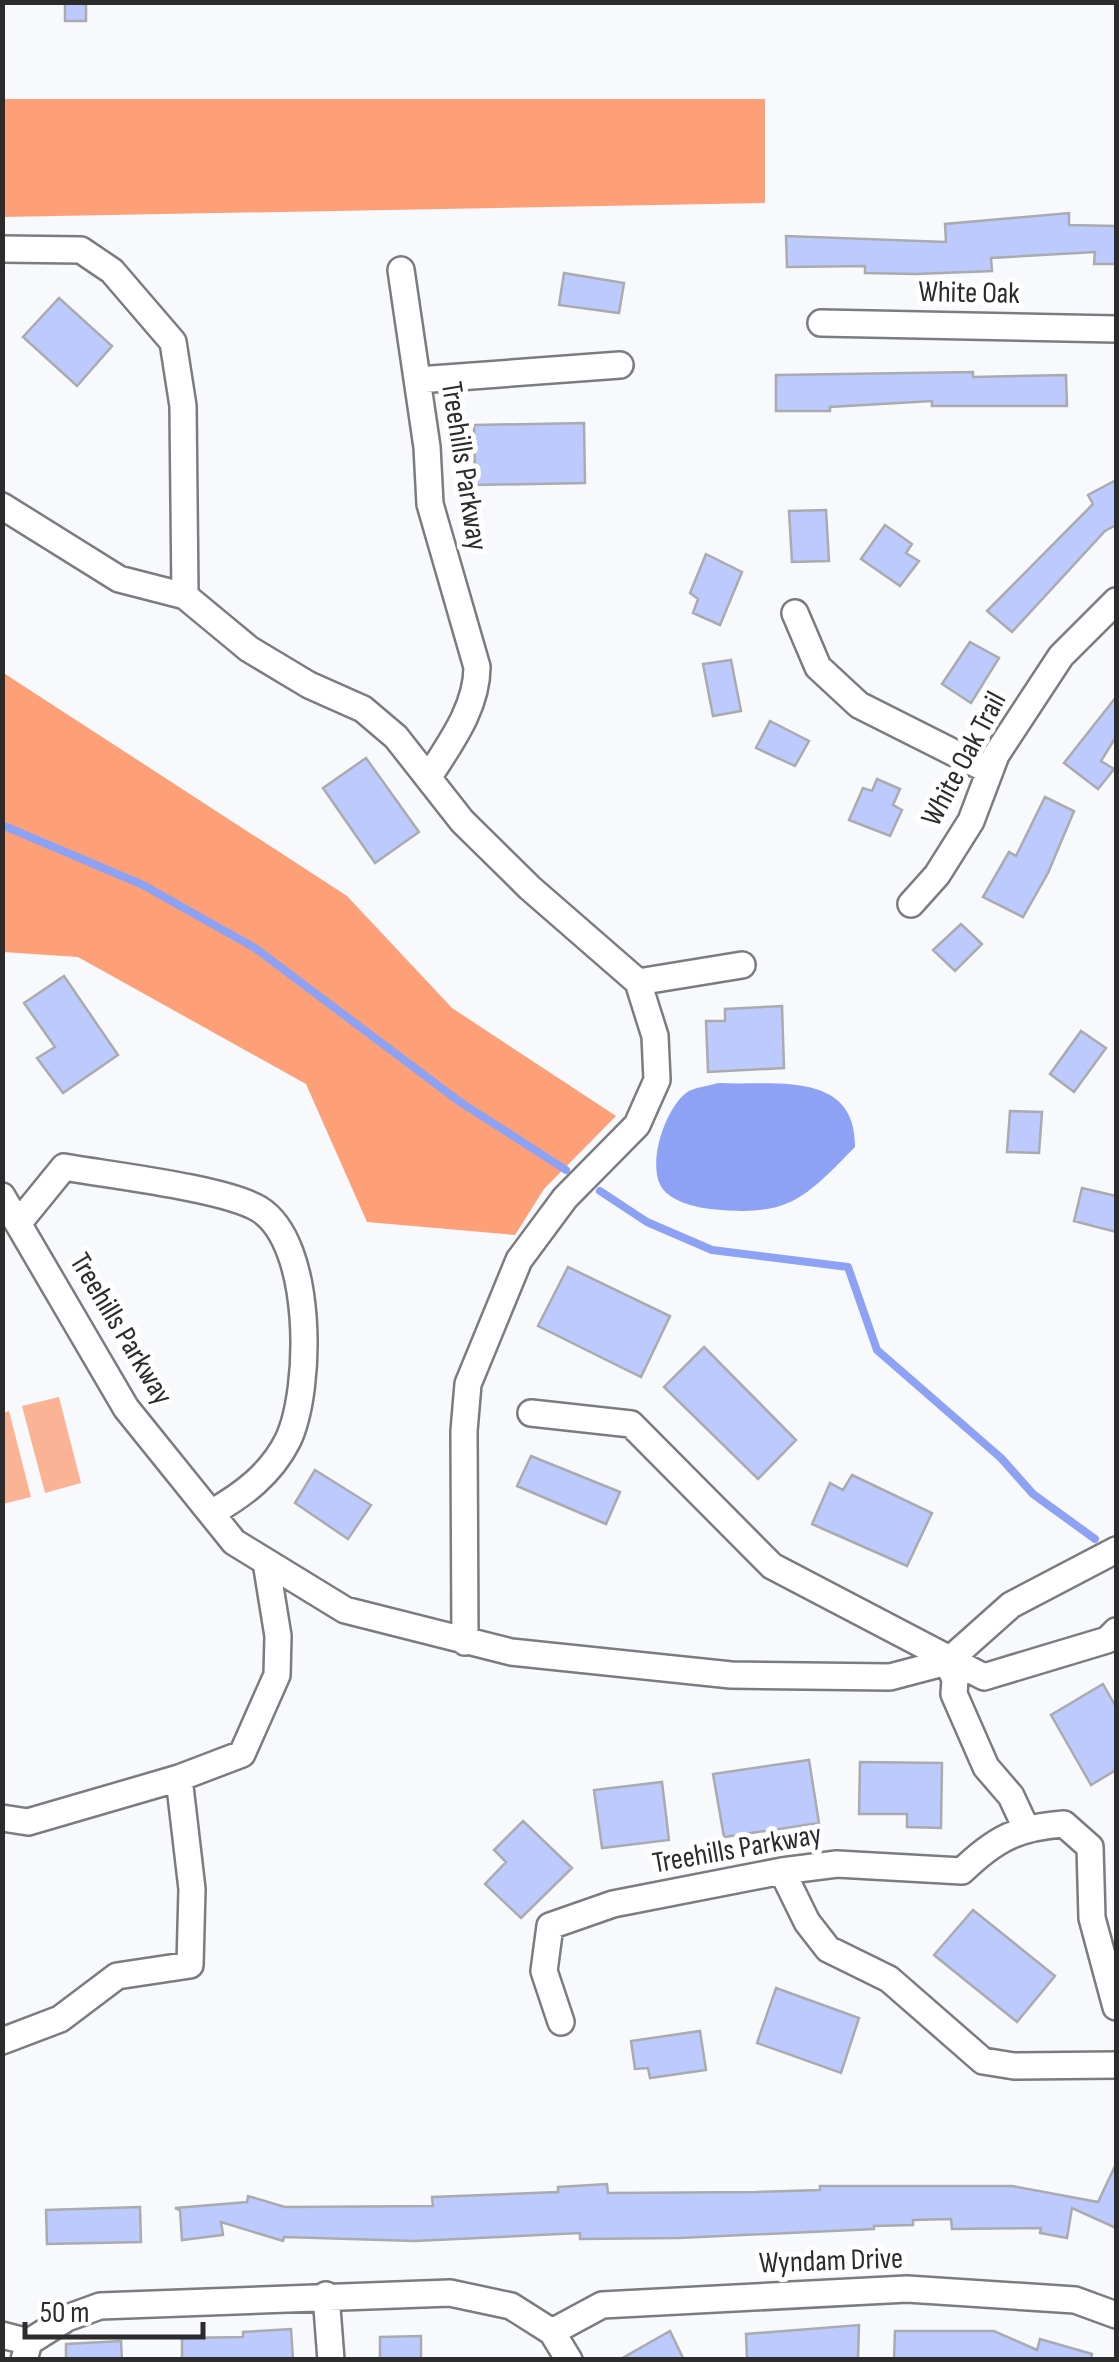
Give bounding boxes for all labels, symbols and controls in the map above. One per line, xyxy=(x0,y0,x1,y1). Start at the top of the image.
street label: White Oak xyxy=(918,274,1020,312)
street label: Treehills Parkway xyxy=(433,379,495,553)
street label: White Oak Trail xyxy=(914,686,1014,832)
street label: Treehills Parkway xyxy=(62,1247,181,1412)
street label: Treehills Parkway xyxy=(650,1816,825,1882)
street label: Wyndam Drive xyxy=(758,2240,904,2282)
scale bar xyxy=(25,2277,202,2339)
text: 50 m xyxy=(40,2295,89,2331)

